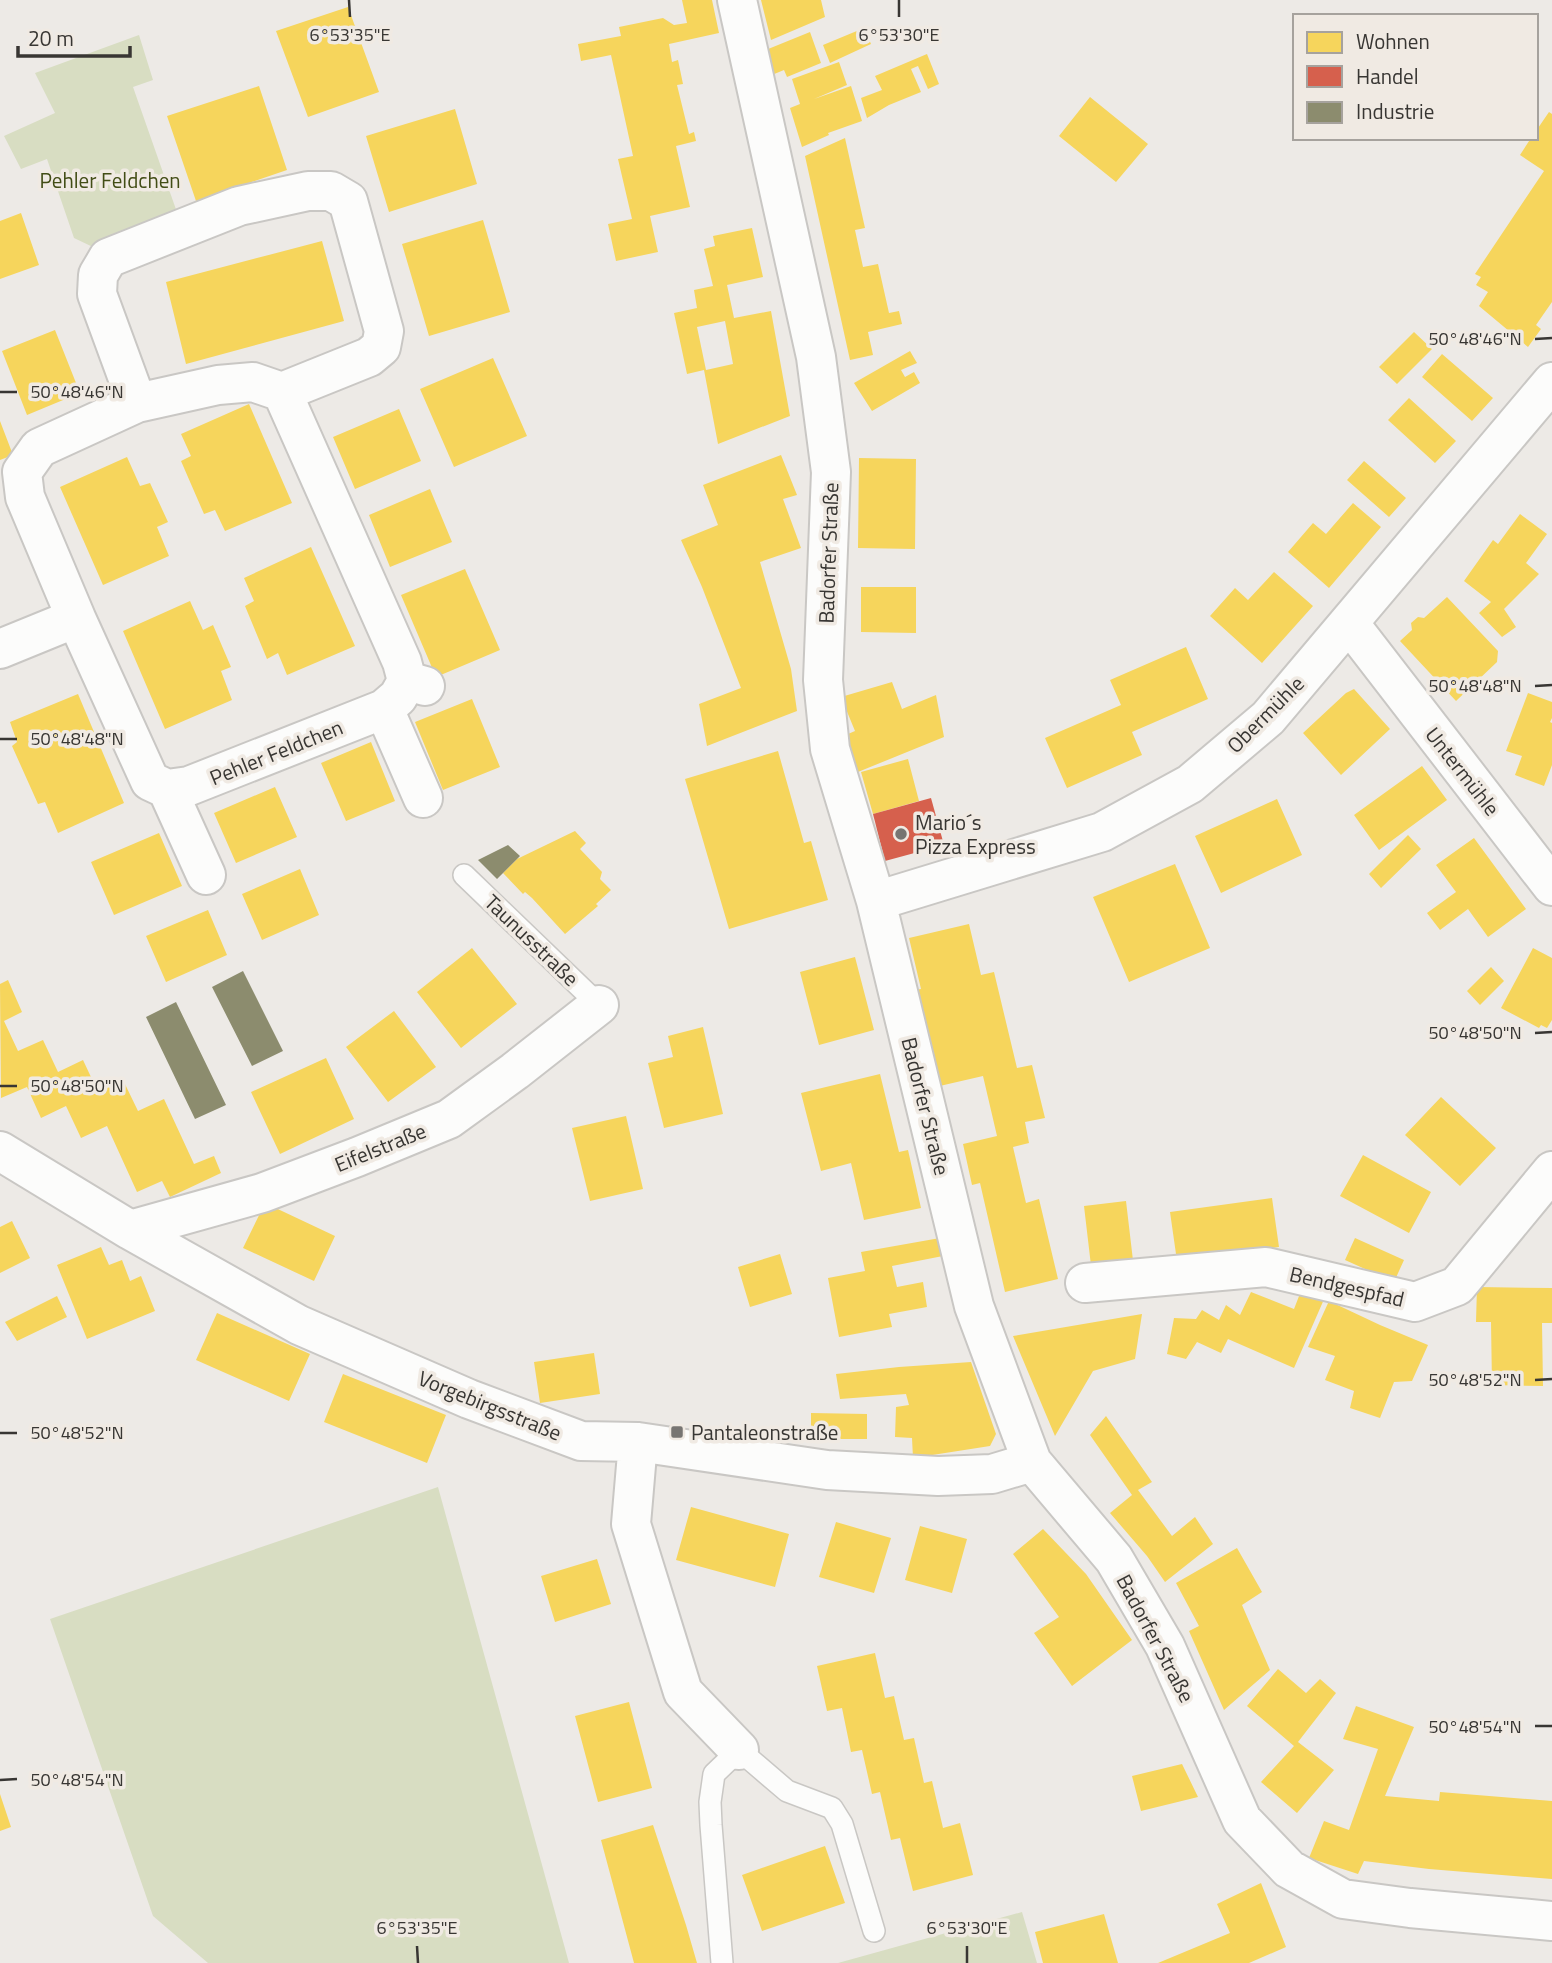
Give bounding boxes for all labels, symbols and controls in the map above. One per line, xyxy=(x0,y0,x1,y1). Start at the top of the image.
scale bar xyxy=(18,14,130,58)
legend xyxy=(1293,14,1538,140)
text: 6°53'35"E xyxy=(310,21,390,48)
text: 6°53'30"E xyxy=(859,21,939,48)
text: 20 m xyxy=(28,22,74,54)
text: Wohnen xyxy=(1356,25,1430,57)
text: Handel xyxy=(1356,60,1419,92)
text: Industrie xyxy=(1356,95,1434,127)
park label: Pehler Feldchen xyxy=(39,164,181,196)
text: 50°48'46"N xyxy=(1428,325,1522,352)
text: 50°48'46"N xyxy=(30,378,124,405)
street label: Badorfer Straße xyxy=(810,482,846,624)
street label: Obermühle xyxy=(1219,668,1311,760)
text: 50°48'48"N xyxy=(1428,672,1522,699)
street label: Pehler Feldchen xyxy=(205,711,347,793)
street label: Untermühle xyxy=(1418,720,1508,822)
text: 50°48'48"N xyxy=(30,725,124,752)
place label: Mario´s Pizza Express xyxy=(915,806,1036,862)
marker: Mario´s Pizza Express xyxy=(893,826,909,842)
street label: Taunusstraße xyxy=(478,887,586,993)
text: 50°48'50"N xyxy=(1428,1019,1522,1046)
street label: Badorfer Straße xyxy=(893,1034,959,1178)
text: 50°48'50"N xyxy=(30,1072,124,1099)
street label: Eifelstraße xyxy=(329,1114,431,1180)
street label: Bendgespfad xyxy=(1287,1257,1407,1315)
street label: Vorgebirgsstraße xyxy=(414,1362,566,1448)
text: 50°48'52"N xyxy=(1428,1366,1522,1393)
place label: Pantaleonstraße xyxy=(691,1416,838,1448)
text: 50°48'52"N xyxy=(30,1419,124,1446)
marker: Pantaleonstraße xyxy=(669,1424,685,1440)
street label: Badorfer Straße xyxy=(1109,1568,1203,1708)
text: 50°48'54"N xyxy=(1428,1713,1522,1740)
text: 50°48'54"N xyxy=(30,1766,124,1793)
text: 6°53'35"E xyxy=(377,1914,457,1941)
text: 6°53'30"E xyxy=(927,1914,1007,1941)

